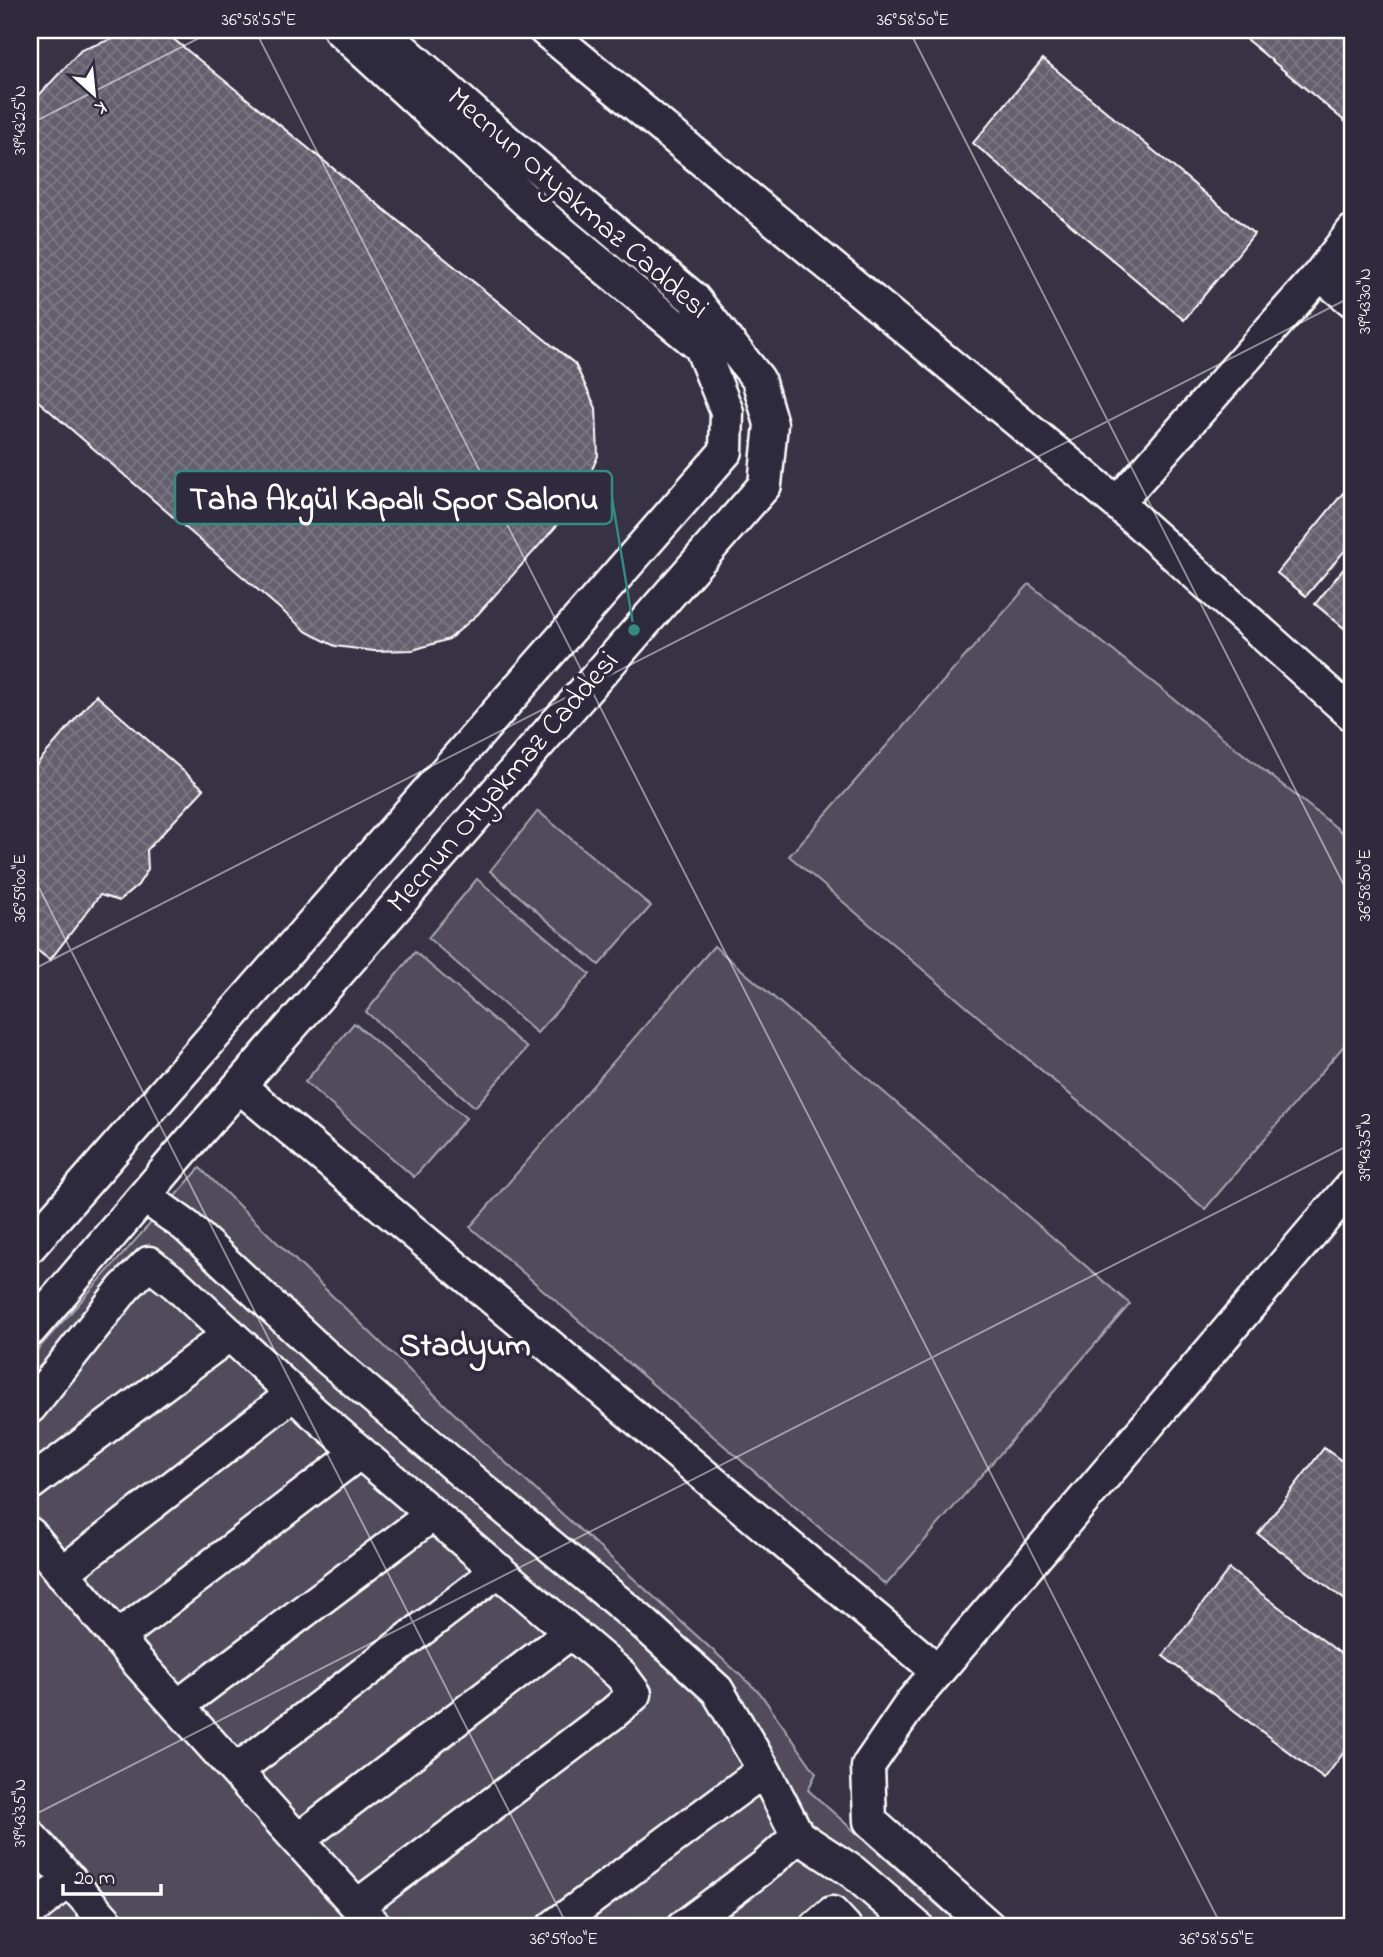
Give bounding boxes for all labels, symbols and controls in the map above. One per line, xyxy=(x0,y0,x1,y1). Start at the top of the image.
text: 36°58'55"E xyxy=(222,8,297,34)
text: 36°58'50"E xyxy=(877,8,949,34)
north arrow xyxy=(60,60,130,130)
street label: Mecnun Otyakmaz Caddesi xyxy=(436,78,718,330)
text: 39°43'25"N xyxy=(8,85,34,155)
text: K xyxy=(90,93,111,121)
text: 39°43'30"N xyxy=(1353,268,1379,334)
callout: Taha Akgül Kapalı Spor Salonu xyxy=(175,471,612,524)
text: Taha Akgül Kapalı Spor Salonu xyxy=(190,478,598,526)
street label: Mecnun Otyakmaz Caddesi xyxy=(378,642,630,924)
text: 36°58'50"E xyxy=(1353,849,1379,921)
text: 36°59'00"E xyxy=(8,854,34,922)
text: 39°43'35"N xyxy=(1353,1113,1379,1181)
district label: Stadyum xyxy=(399,1323,531,1372)
text: 39°43'35"N xyxy=(8,1779,34,1847)
scale bar xyxy=(63,1852,161,1896)
text: 20 m xyxy=(74,1864,115,1894)
text: 36°59'00"E xyxy=(530,1927,598,1953)
text: 36°58'55"E xyxy=(1180,1927,1255,1953)

